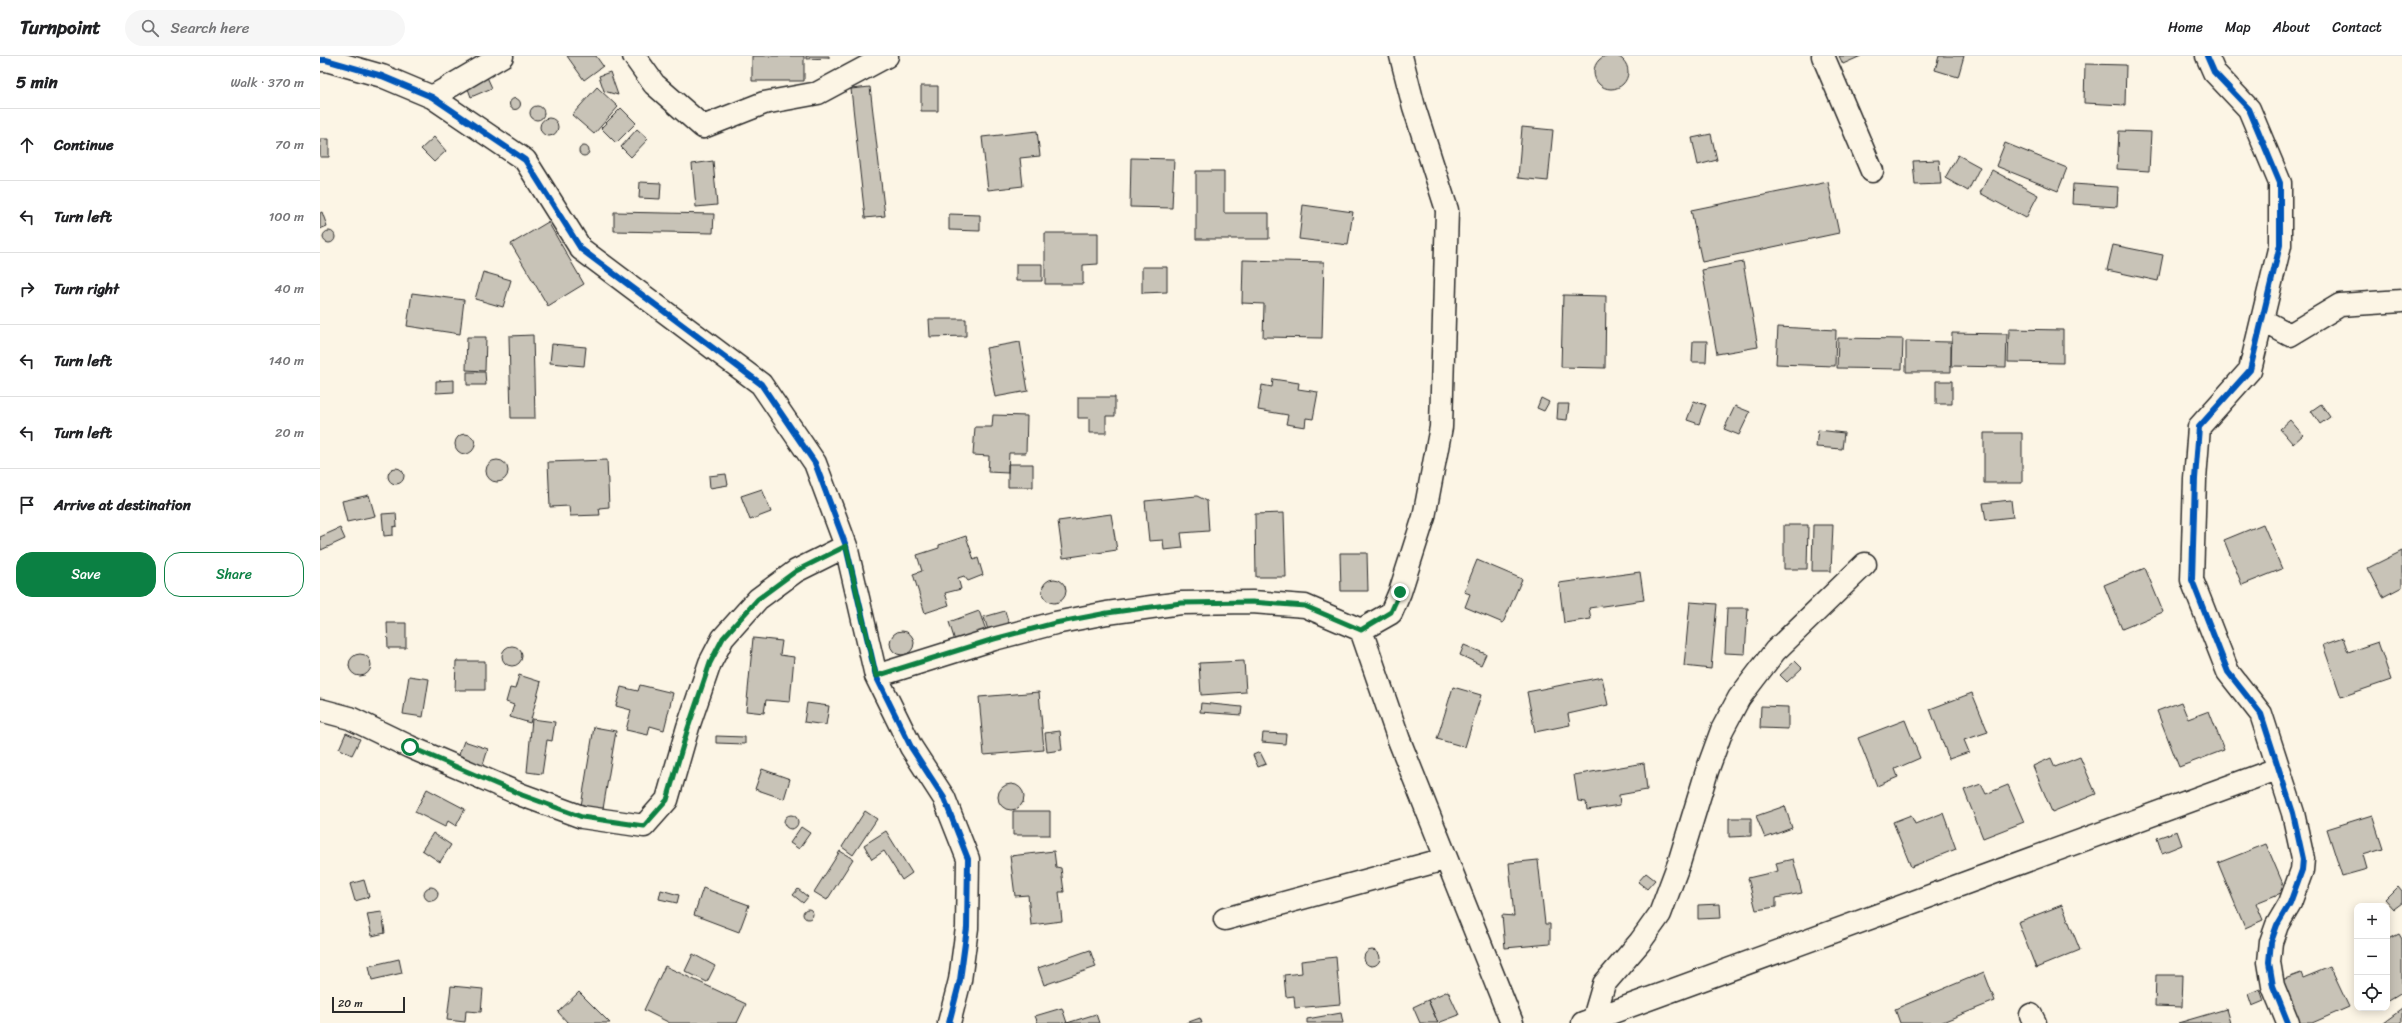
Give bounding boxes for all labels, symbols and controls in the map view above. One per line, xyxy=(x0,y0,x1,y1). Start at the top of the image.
search box xyxy=(125,10,405,46)
text: Turnpoint xyxy=(20,11,101,44)
text: Search here xyxy=(171,15,250,41)
text: Home xyxy=(2168,15,2203,40)
text: Map xyxy=(2225,15,2251,40)
text: About xyxy=(2273,15,2310,40)
text: Contact xyxy=(2332,15,2382,40)
icon: search xyxy=(139,17,161,39)
text: 5 min xyxy=(16,67,58,97)
text: Walk · 370 m xyxy=(230,71,304,94)
text: Continue xyxy=(54,132,114,158)
text: 70 m xyxy=(275,133,304,156)
icon: ahead xyxy=(16,134,38,156)
text: Turn left xyxy=(54,204,112,230)
text: 100 m xyxy=(269,205,304,228)
icon: left xyxy=(16,206,38,228)
text: Turn right xyxy=(54,276,119,302)
text: 40 m xyxy=(274,277,304,300)
icon: right xyxy=(16,278,38,300)
text: Turn left xyxy=(54,348,112,374)
text: 140 m xyxy=(269,349,304,372)
icon: left xyxy=(16,350,38,372)
text: Turn left xyxy=(54,420,112,446)
text: 20 m xyxy=(275,421,304,444)
icon: left xyxy=(16,422,38,444)
text: Arrive at destination xyxy=(54,492,191,518)
icon: arrive xyxy=(16,494,38,516)
button: Save xyxy=(16,552,156,597)
button: Share xyxy=(164,552,304,597)
route end xyxy=(1391,583,1409,601)
route start xyxy=(401,738,419,756)
map controls xyxy=(2354,903,2390,1011)
button: + xyxy=(2354,903,2390,939)
button: − xyxy=(2354,939,2390,975)
button: locate xyxy=(2354,975,2390,1011)
text: 20 m xyxy=(338,994,363,1013)
scale bar xyxy=(332,995,405,1014)

